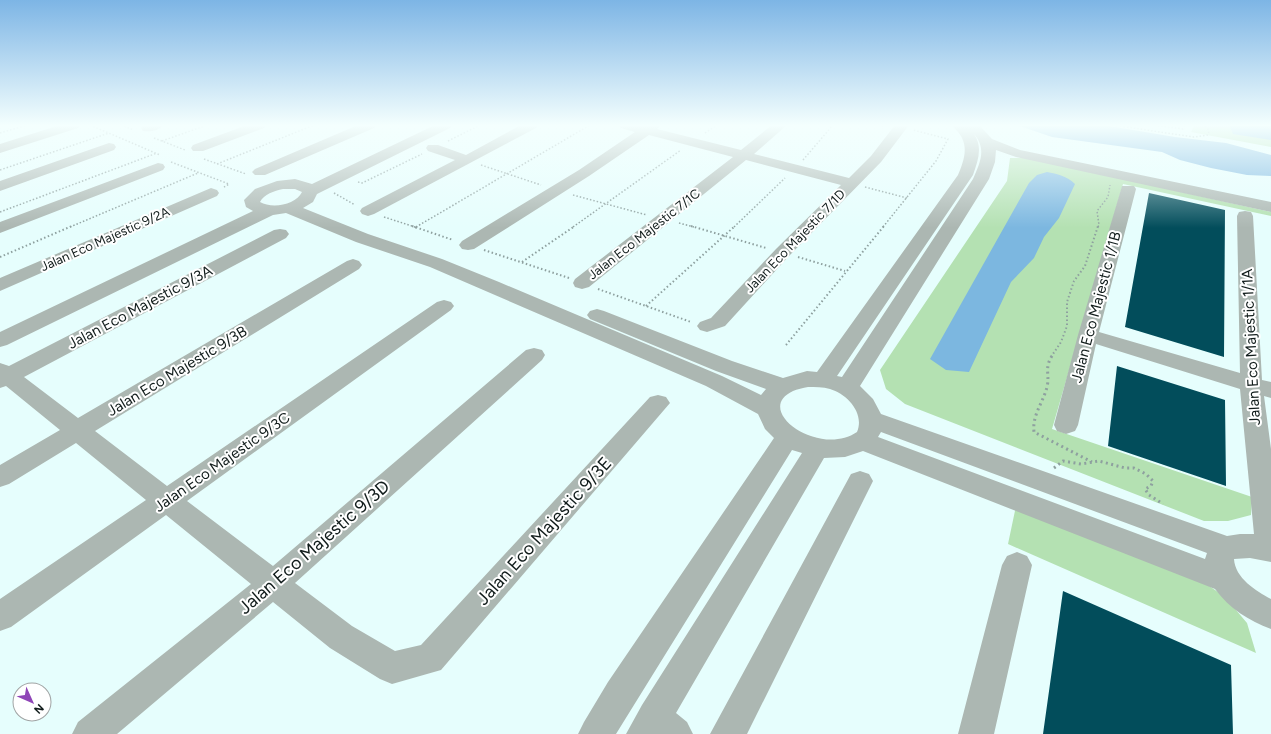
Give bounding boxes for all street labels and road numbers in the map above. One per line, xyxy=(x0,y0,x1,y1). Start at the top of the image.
street label: Jalan Eco Majestic 7/1C xyxy=(585,186,703,282)
street label: Jalan Eco Majestic 7/1D xyxy=(742,186,848,296)
street label: Jalan Eco Majestic 9/2A xyxy=(38,204,172,274)
street label: Jalan Eco Majestic 1/1B xyxy=(1067,229,1125,385)
street label: Jalan Eco Majestic 9/3A xyxy=(65,261,215,353)
street label: Jalan Eco Majestic 1/1A xyxy=(1238,268,1264,426)
street label: Jalan Eco Majestic 9/3B xyxy=(104,322,250,420)
street label: Jalan Eco Majestic 9/3C xyxy=(151,408,294,516)
street label: Jalan Eco Majestic 9/3E xyxy=(472,452,616,610)
street label: Jalan Eco Majestic 9/3D xyxy=(234,475,394,619)

